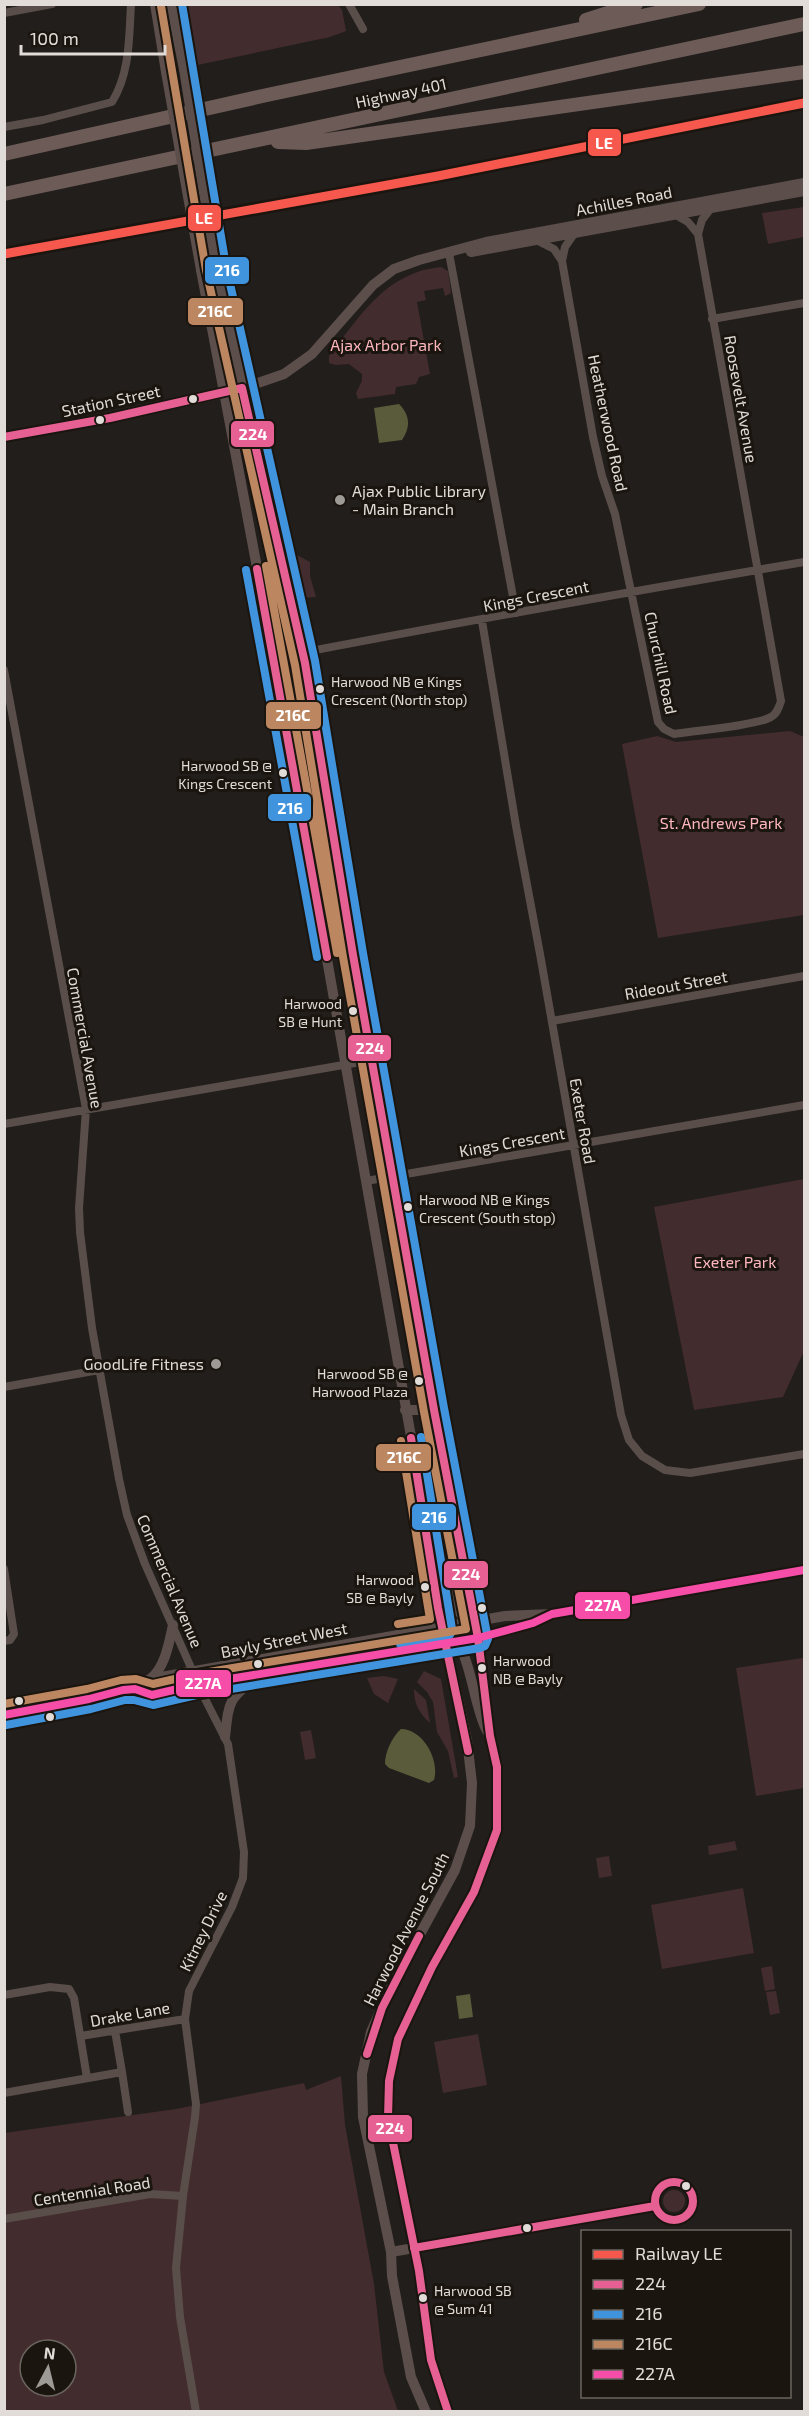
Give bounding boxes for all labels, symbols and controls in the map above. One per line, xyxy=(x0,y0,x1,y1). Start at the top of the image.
scale bar xyxy=(21,18,165,56)
text: 100 m xyxy=(30,27,79,49)
street label: Highway 401 xyxy=(354,74,448,111)
line badge: LE xyxy=(587,128,622,157)
text: LE xyxy=(595,133,613,152)
street label: Achilles Road xyxy=(574,182,674,219)
line badge: LE xyxy=(187,204,222,232)
text: LE xyxy=(195,208,213,227)
line badge: 216 xyxy=(204,256,250,285)
text: 216 xyxy=(214,260,240,279)
line badge: 216C xyxy=(187,297,244,326)
text: 216C xyxy=(197,301,233,320)
street label: Roosevelt Avenue xyxy=(721,334,762,464)
park label: Ajax Arbor Park xyxy=(330,335,442,355)
street label: Heatherwood Road xyxy=(585,353,632,493)
street label: Station Street xyxy=(60,381,162,420)
unlabelled marker xyxy=(187,393,199,405)
unlabelled marker xyxy=(94,414,106,426)
line badge: 224 xyxy=(230,420,275,448)
text: 224 xyxy=(239,424,267,443)
place label: Ajax Public Library - Main Branch xyxy=(352,481,486,518)
marker: Ajax Public Library - Main Branch xyxy=(333,493,347,507)
street label: Kings Crescent xyxy=(482,576,590,615)
street label: Churchill Road xyxy=(641,610,682,716)
place label: Harwood NB @ Kings Crescent (North stop) xyxy=(331,673,467,708)
marker: Harwood NB @ Kings Crescent (North stop) xyxy=(314,683,326,695)
line badge: 216C xyxy=(265,701,322,730)
text: 216C xyxy=(275,705,311,724)
place label: Harwood SB @ Kings Crescent xyxy=(178,757,272,792)
marker: Harwood SB @ Kings Crescent xyxy=(277,767,289,779)
line badge: 216 xyxy=(267,793,312,822)
text: 216 xyxy=(277,798,303,817)
park label: St. Andrews Park xyxy=(660,813,782,832)
street label: Commercial Avenue xyxy=(64,966,107,1110)
street label: Rideout Street xyxy=(623,966,729,1003)
place label: Harwood SB @ Hunt xyxy=(278,995,342,1030)
marker: Harwood SB @ Hunt xyxy=(347,1005,359,1017)
line badge: 224 xyxy=(347,1034,392,1062)
text: 224 xyxy=(356,1038,384,1057)
street label: Exeter Road xyxy=(567,1076,600,1165)
street label: Kings Crescent xyxy=(458,1123,566,1160)
place label: Harwood NB @ Kings Crescent (South stop) xyxy=(419,1191,556,1226)
marker: Harwood NB @ Kings Crescent (South stop) xyxy=(402,1201,414,1213)
park label: Exeter Park xyxy=(694,1252,776,1271)
place label: GoodLife Fitness xyxy=(83,1354,204,1373)
marker: GoodLife Fitness xyxy=(209,1357,223,1371)
place label: Harwood SB @ Harwood Plaza xyxy=(312,1365,408,1400)
marker: Harwood SB @ Harwood Plaza xyxy=(413,1375,425,1387)
line badge: 216C xyxy=(375,1443,432,1472)
text: 216C xyxy=(386,1447,422,1466)
line badge: 216 xyxy=(411,1503,457,1531)
text: 216 xyxy=(421,1507,447,1526)
street label: Commercial Avenue xyxy=(134,1511,207,1650)
line badge: 224 xyxy=(443,1560,489,1589)
text: 224 xyxy=(452,1564,480,1583)
place label: Harwood SB @ Bayly xyxy=(346,1571,415,1606)
marker: Harwood SB @ Bayly xyxy=(419,1581,431,1593)
line badge: 227A xyxy=(574,1591,631,1620)
text: 227A xyxy=(584,1595,622,1614)
unlabelled marker xyxy=(476,1602,488,1614)
street label: Bayly Street West xyxy=(219,1618,349,1661)
place label: Harwood NB @ Bayly xyxy=(493,1652,563,1687)
unlabelled marker xyxy=(252,1658,264,1670)
marker: Harwood NB @ Bayly xyxy=(476,1662,488,1674)
line badge: 227A xyxy=(175,1669,232,1698)
text: 227A xyxy=(184,1673,222,1692)
unlabelled marker xyxy=(13,1695,25,1707)
unlabelled marker xyxy=(44,1711,56,1723)
street label: Harwood Avenue South xyxy=(359,1849,452,2009)
street label: Kitney Drive xyxy=(175,1888,230,1974)
street label: Drake Lane xyxy=(88,1997,171,2030)
line badge: 224 xyxy=(367,2114,413,2143)
text: 224 xyxy=(376,2118,404,2137)
street label: Centennial Road xyxy=(32,2172,152,2209)
unlabelled marker xyxy=(680,2180,692,2192)
unlabelled marker xyxy=(521,2222,533,2234)
legend xyxy=(581,2230,791,2398)
text: Railway LE xyxy=(635,2242,723,2264)
text: 224 xyxy=(635,2272,666,2294)
place label: Harwood SB @ Sum 41 xyxy=(434,2282,512,2317)
marker: Harwood SB @ Sum 41 xyxy=(417,2292,429,2304)
text: 216 xyxy=(635,2302,663,2324)
text: 216C xyxy=(635,2332,673,2354)
north arrow xyxy=(18,2338,78,2398)
text: N xyxy=(43,2342,57,2363)
text: 227A xyxy=(635,2362,676,2384)

